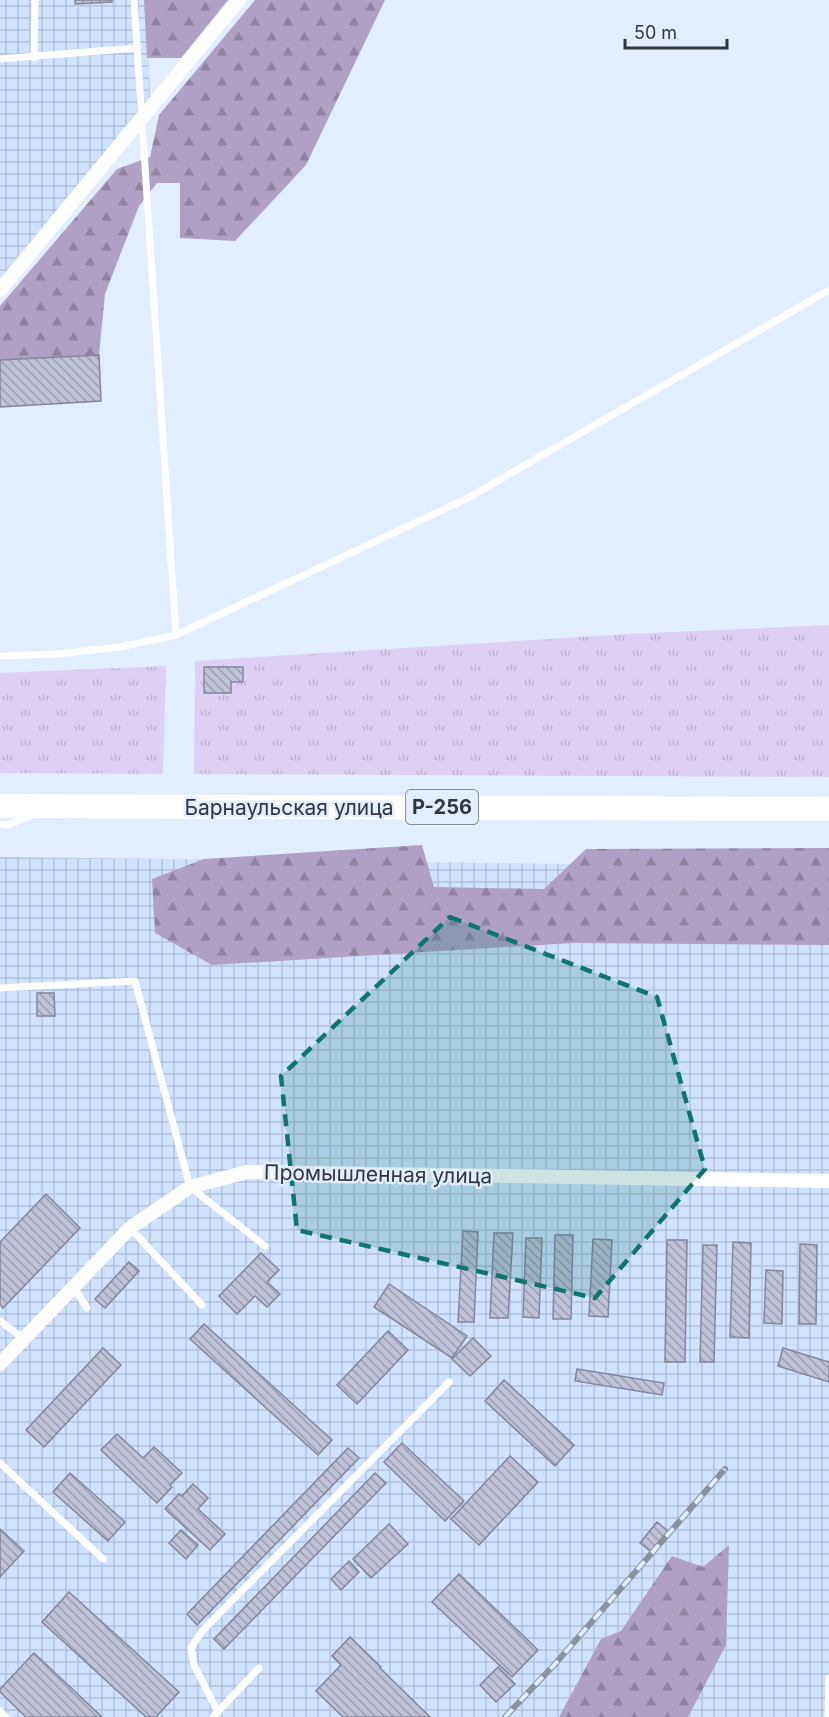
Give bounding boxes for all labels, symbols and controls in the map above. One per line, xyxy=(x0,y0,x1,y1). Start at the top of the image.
scale bar xyxy=(625,12,727,50)
text: 50 m xyxy=(634,22,677,43)
road number: Р-256 xyxy=(406,790,478,824)
street label: Барнаульская улица xyxy=(184,795,394,820)
street label: Промышленная улица xyxy=(264,1160,492,1188)

